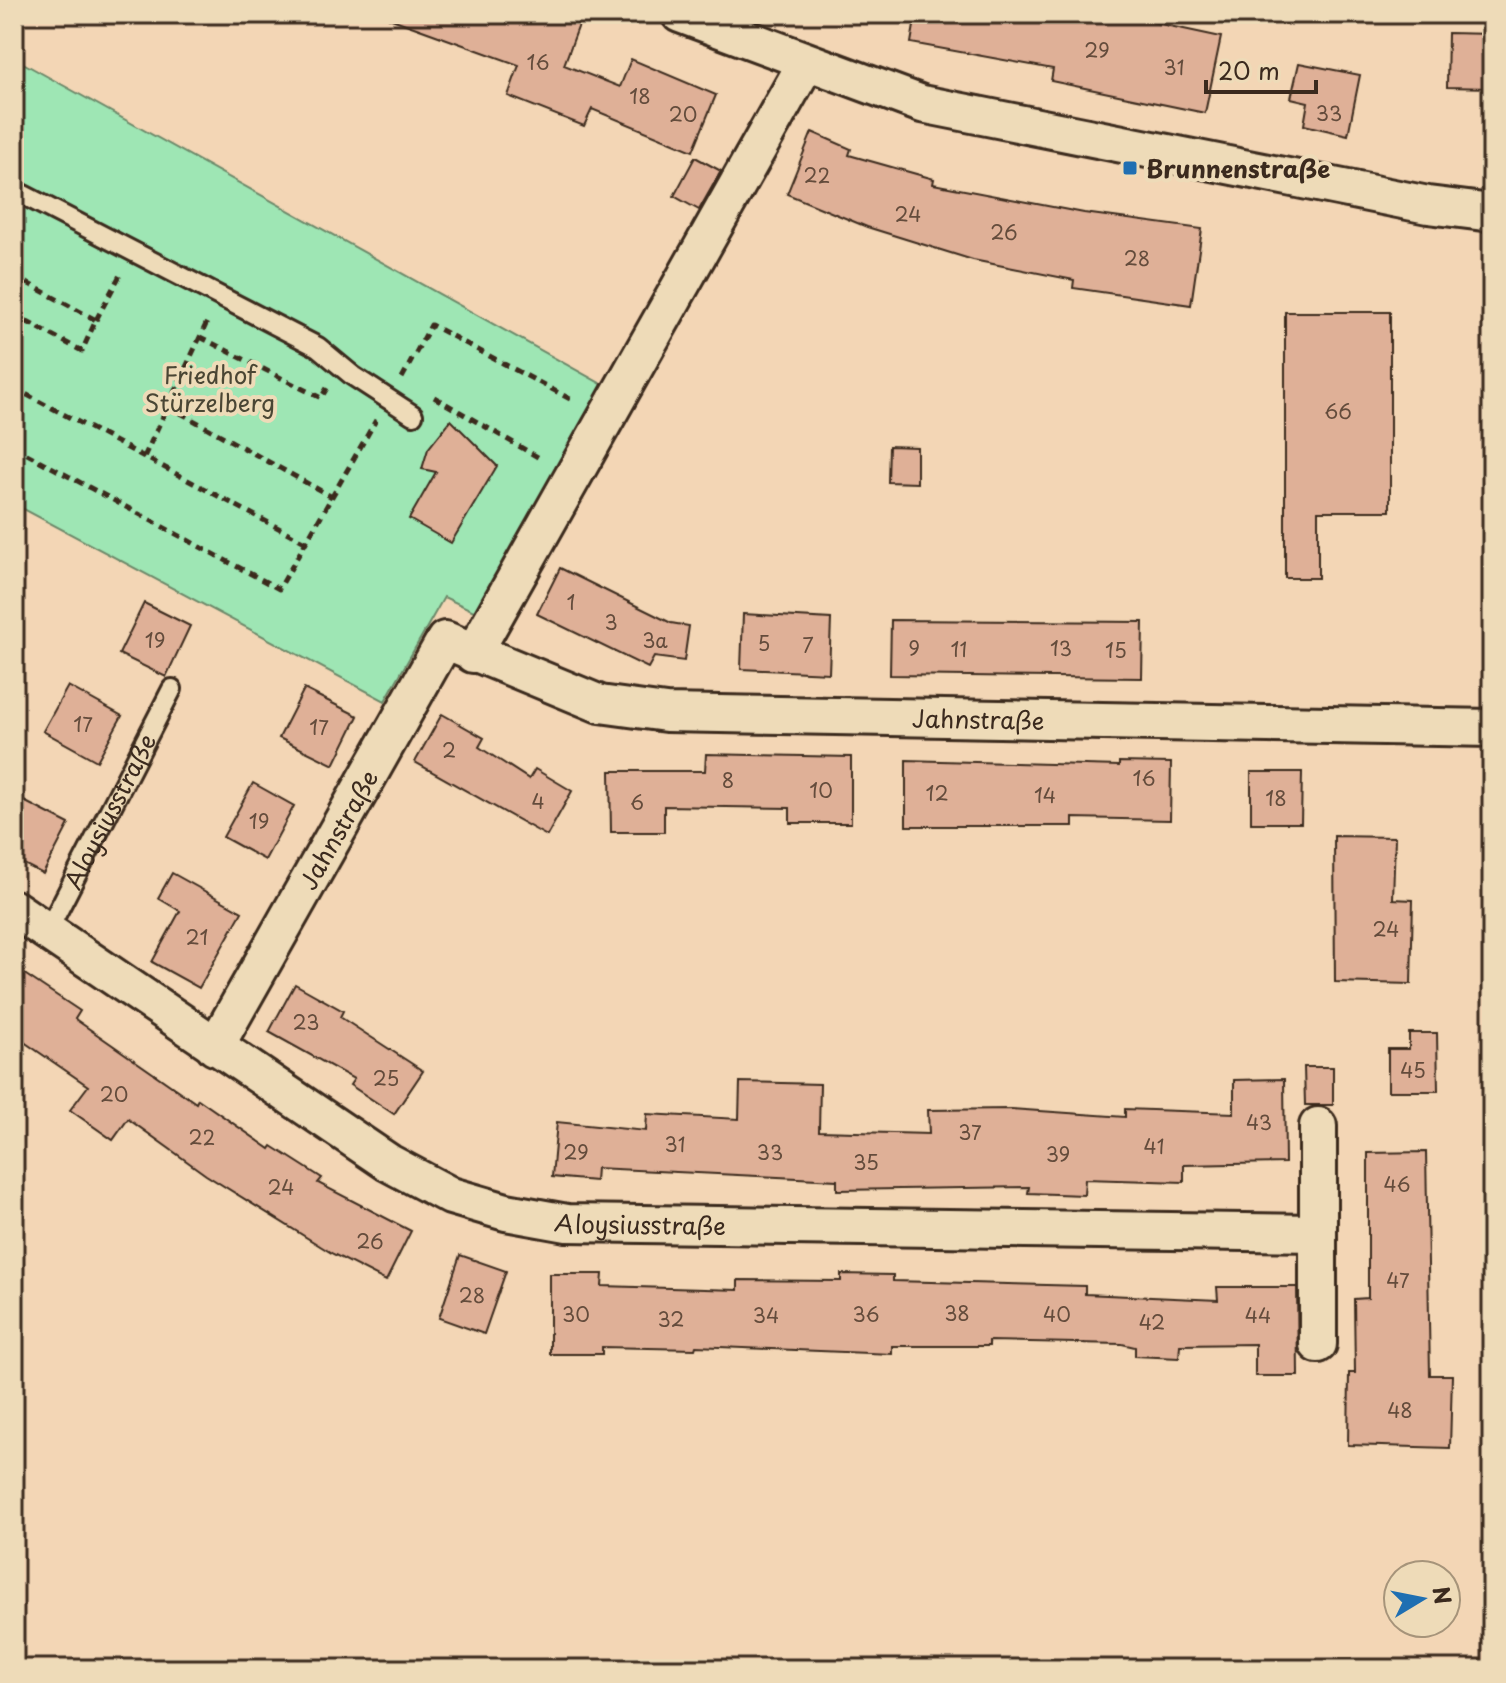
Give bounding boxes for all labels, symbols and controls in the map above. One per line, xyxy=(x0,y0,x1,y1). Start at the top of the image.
house number: 29 xyxy=(1084,35,1110,65)
scale bar xyxy=(1206,44,1316,94)
house number: 16 xyxy=(527,47,550,77)
house number: 31 xyxy=(1164,52,1184,82)
text: 20 m xyxy=(1218,52,1280,88)
house number: 18 xyxy=(629,81,651,111)
house number: 33 xyxy=(1316,98,1342,128)
house number: 20 xyxy=(669,99,697,129)
place label: Brunnenstraße xyxy=(1146,150,1330,186)
marker: Brunnenstraße xyxy=(1121,159,1139,177)
house number: 22 xyxy=(804,160,830,190)
house number: 24 xyxy=(895,199,921,229)
house number: 26 xyxy=(990,217,1018,247)
house number: 28 xyxy=(1124,243,1150,273)
park label: Friedhof Stürzelberg xyxy=(145,356,275,420)
house number: 66 xyxy=(1324,396,1352,426)
house number: 1 xyxy=(567,587,575,617)
house number: 3 xyxy=(604,607,618,637)
house number: 19 xyxy=(145,625,165,655)
house number: 3a xyxy=(642,625,668,655)
house number: 5 xyxy=(758,628,770,658)
house number: 7 xyxy=(802,630,814,660)
house number: 9 xyxy=(908,633,920,663)
house number: 13 xyxy=(1050,633,1072,663)
house number: 11 xyxy=(951,634,967,664)
house number: 15 xyxy=(1105,635,1127,665)
street label: Jahnstraße xyxy=(912,699,1045,738)
house number: 17 xyxy=(73,709,93,739)
house number: 17 xyxy=(309,712,329,742)
street label: Aloysiusstraße xyxy=(54,727,164,895)
house number: 2 xyxy=(442,735,456,765)
street label: Jahnstraße xyxy=(290,763,386,896)
house number: 16 xyxy=(1133,763,1156,793)
house number: 8 xyxy=(722,765,734,795)
house number: 10 xyxy=(809,775,833,805)
house number: 12 xyxy=(925,778,949,808)
house number: 14 xyxy=(1034,780,1056,810)
house number: 18 xyxy=(1265,783,1287,813)
house number: 4 xyxy=(531,786,545,816)
house number: 6 xyxy=(630,787,644,817)
house number: 19 xyxy=(249,806,269,836)
house number: 24 xyxy=(1373,914,1399,944)
house number: 21 xyxy=(185,922,209,952)
house number: 23 xyxy=(292,1007,320,1037)
house number: 45 xyxy=(1400,1055,1426,1085)
house number: 25 xyxy=(373,1063,399,1093)
house number: 20 xyxy=(100,1079,128,1109)
house number: 43 xyxy=(1246,1107,1272,1137)
house number: 37 xyxy=(958,1117,982,1147)
house number: 22 xyxy=(189,1122,215,1152)
house number: 31 xyxy=(665,1129,685,1159)
house number: 41 xyxy=(1144,1131,1165,1161)
house number: 29 xyxy=(563,1137,589,1167)
house number: 33 xyxy=(757,1137,783,1167)
house number: 39 xyxy=(1046,1139,1070,1169)
house number: 35 xyxy=(853,1147,879,1177)
house number: 46 xyxy=(1383,1169,1411,1199)
house number: 24 xyxy=(268,1172,294,1202)
street label: Aloysiusstraße xyxy=(552,1203,726,1243)
house number: 26 xyxy=(356,1226,384,1256)
house number: 47 xyxy=(1386,1265,1410,1295)
house number: 28 xyxy=(459,1280,485,1310)
house number: 38 xyxy=(944,1298,970,1328)
house number: 30 xyxy=(562,1299,590,1329)
house number: 36 xyxy=(852,1299,880,1329)
house number: 40 xyxy=(1043,1299,1071,1329)
house number: 34 xyxy=(753,1300,779,1330)
house number: 44 xyxy=(1245,1300,1271,1330)
house number: 32 xyxy=(658,1304,684,1334)
house number: 42 xyxy=(1139,1307,1165,1337)
house number: 48 xyxy=(1387,1395,1413,1425)
north arrow xyxy=(1382,1559,1462,1639)
text: N xyxy=(1425,1584,1461,1607)

